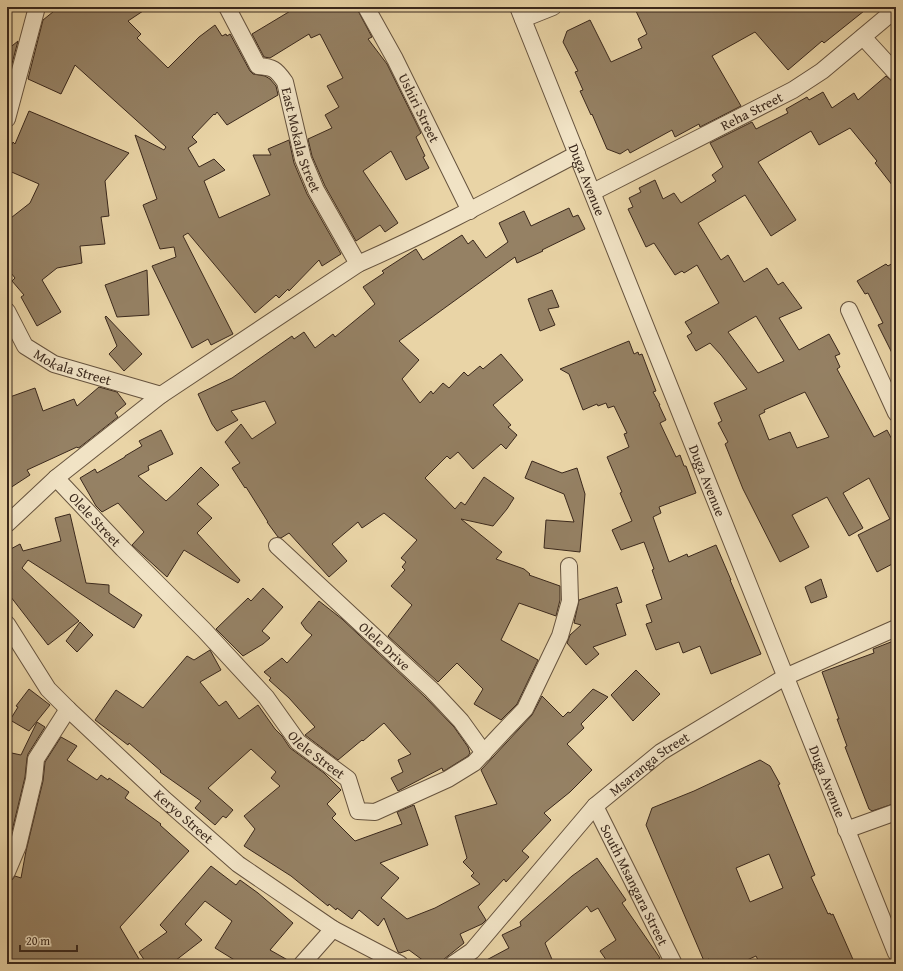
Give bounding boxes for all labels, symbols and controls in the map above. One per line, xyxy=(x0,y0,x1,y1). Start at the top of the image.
street label: Ushiri Street xyxy=(394,70,445,146)
street label: East Mokala Street xyxy=(277,85,326,196)
street label: Reha Street xyxy=(717,87,786,135)
street label: Duga Avenue xyxy=(564,141,611,219)
street label: Mokala Street xyxy=(30,344,114,390)
street label: Duga Avenue xyxy=(684,442,731,520)
street label: Olele Street xyxy=(64,488,126,551)
street label: Olele Drive xyxy=(354,617,415,675)
street label: Olele Street xyxy=(283,727,349,784)
street label: Msaranga Street xyxy=(605,727,693,801)
street label: Duga Avenue xyxy=(804,743,851,821)
street label: Keryo Street xyxy=(150,785,218,848)
street label: South Msangara Street xyxy=(596,821,673,949)
scale bar xyxy=(20,927,77,953)
text: 20 m xyxy=(26,932,50,949)

